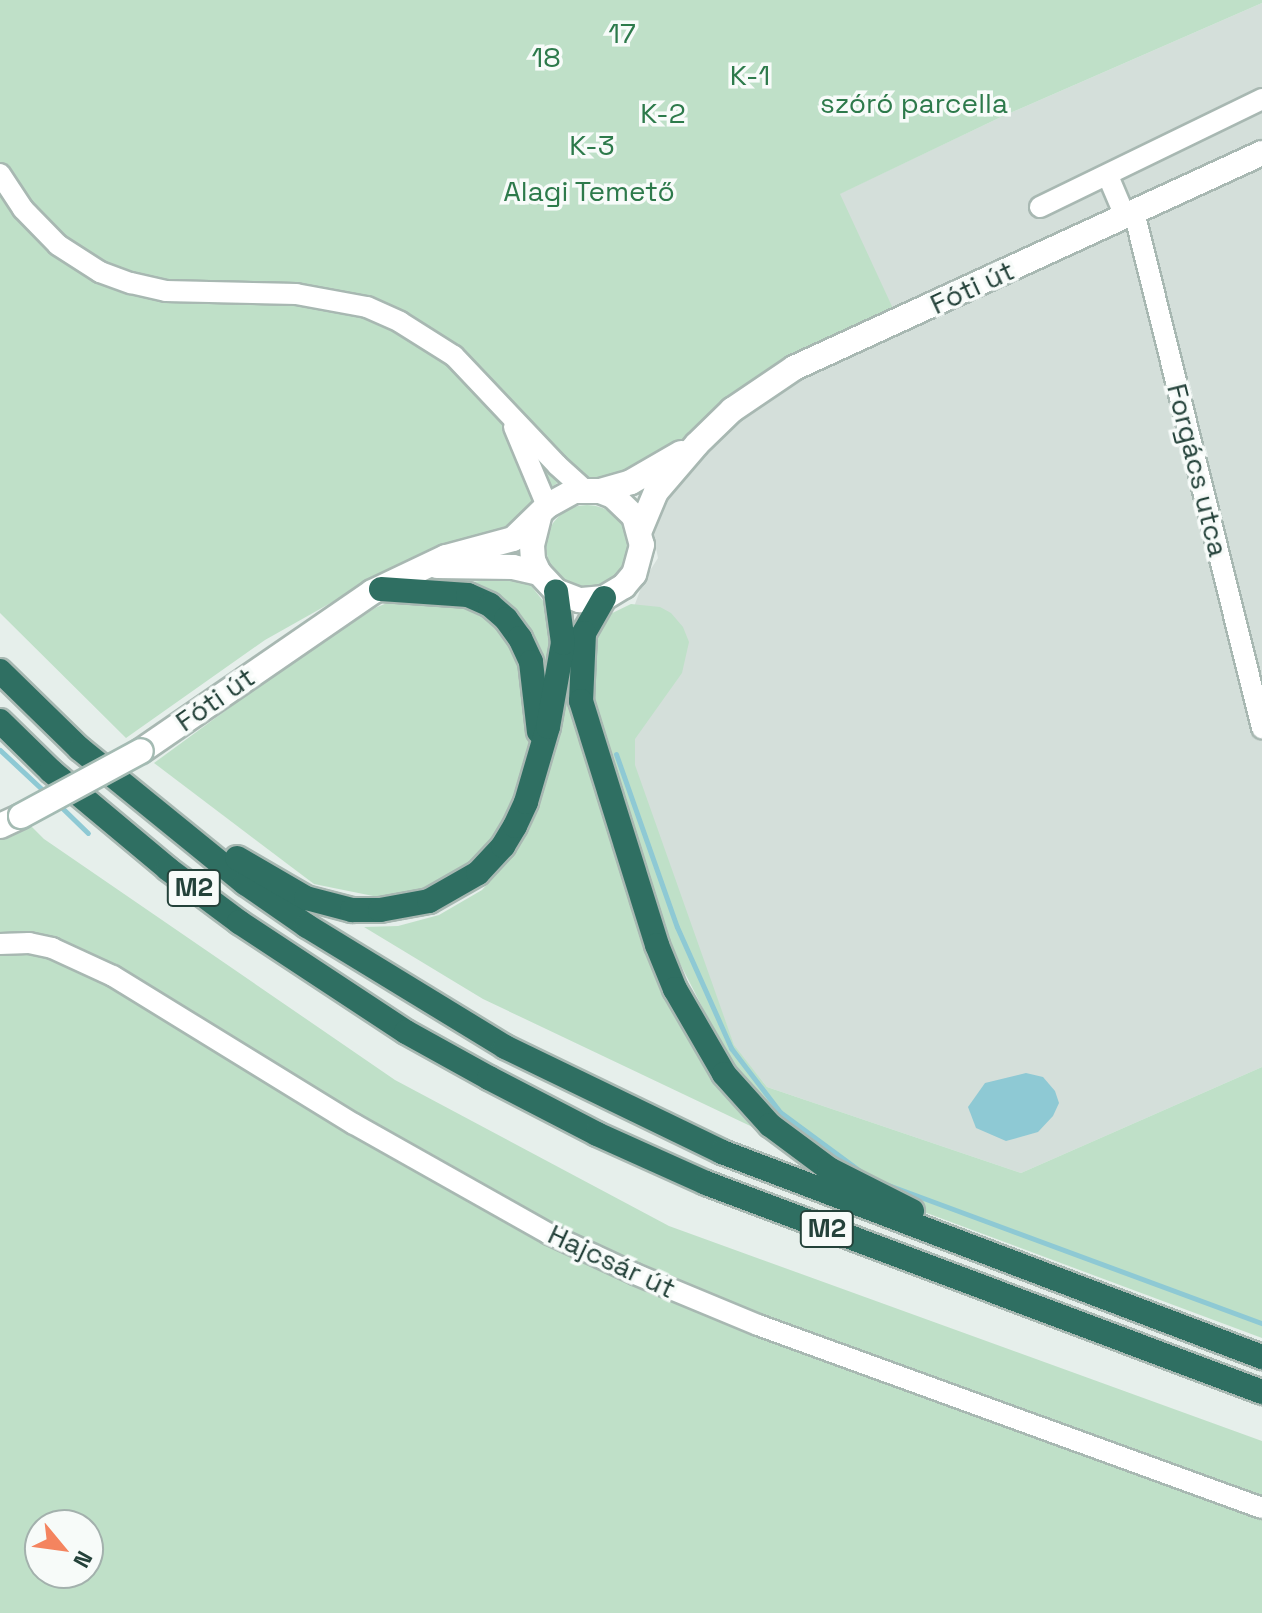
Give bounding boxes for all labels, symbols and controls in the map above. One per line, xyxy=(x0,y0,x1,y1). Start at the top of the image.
park label: 17 xyxy=(608,16,636,50)
park label: 18 xyxy=(531,40,561,74)
park label: K-1 xyxy=(730,58,770,92)
park label: szóró parcella xyxy=(820,86,1008,120)
park label: K-2 xyxy=(640,96,686,130)
park label: K-3 xyxy=(569,128,615,162)
park label: Alagi Temető xyxy=(503,174,675,208)
street label: Fóti út xyxy=(925,253,1019,321)
street label: Forgács utca xyxy=(1160,380,1236,560)
street label: Fóti út xyxy=(169,660,261,738)
road number: M2 xyxy=(166,866,222,910)
road number: M2 xyxy=(799,1207,855,1251)
street label: Hajcsár út xyxy=(543,1217,681,1305)
north arrow xyxy=(24,1509,104,1589)
text: N xyxy=(67,1546,99,1573)

